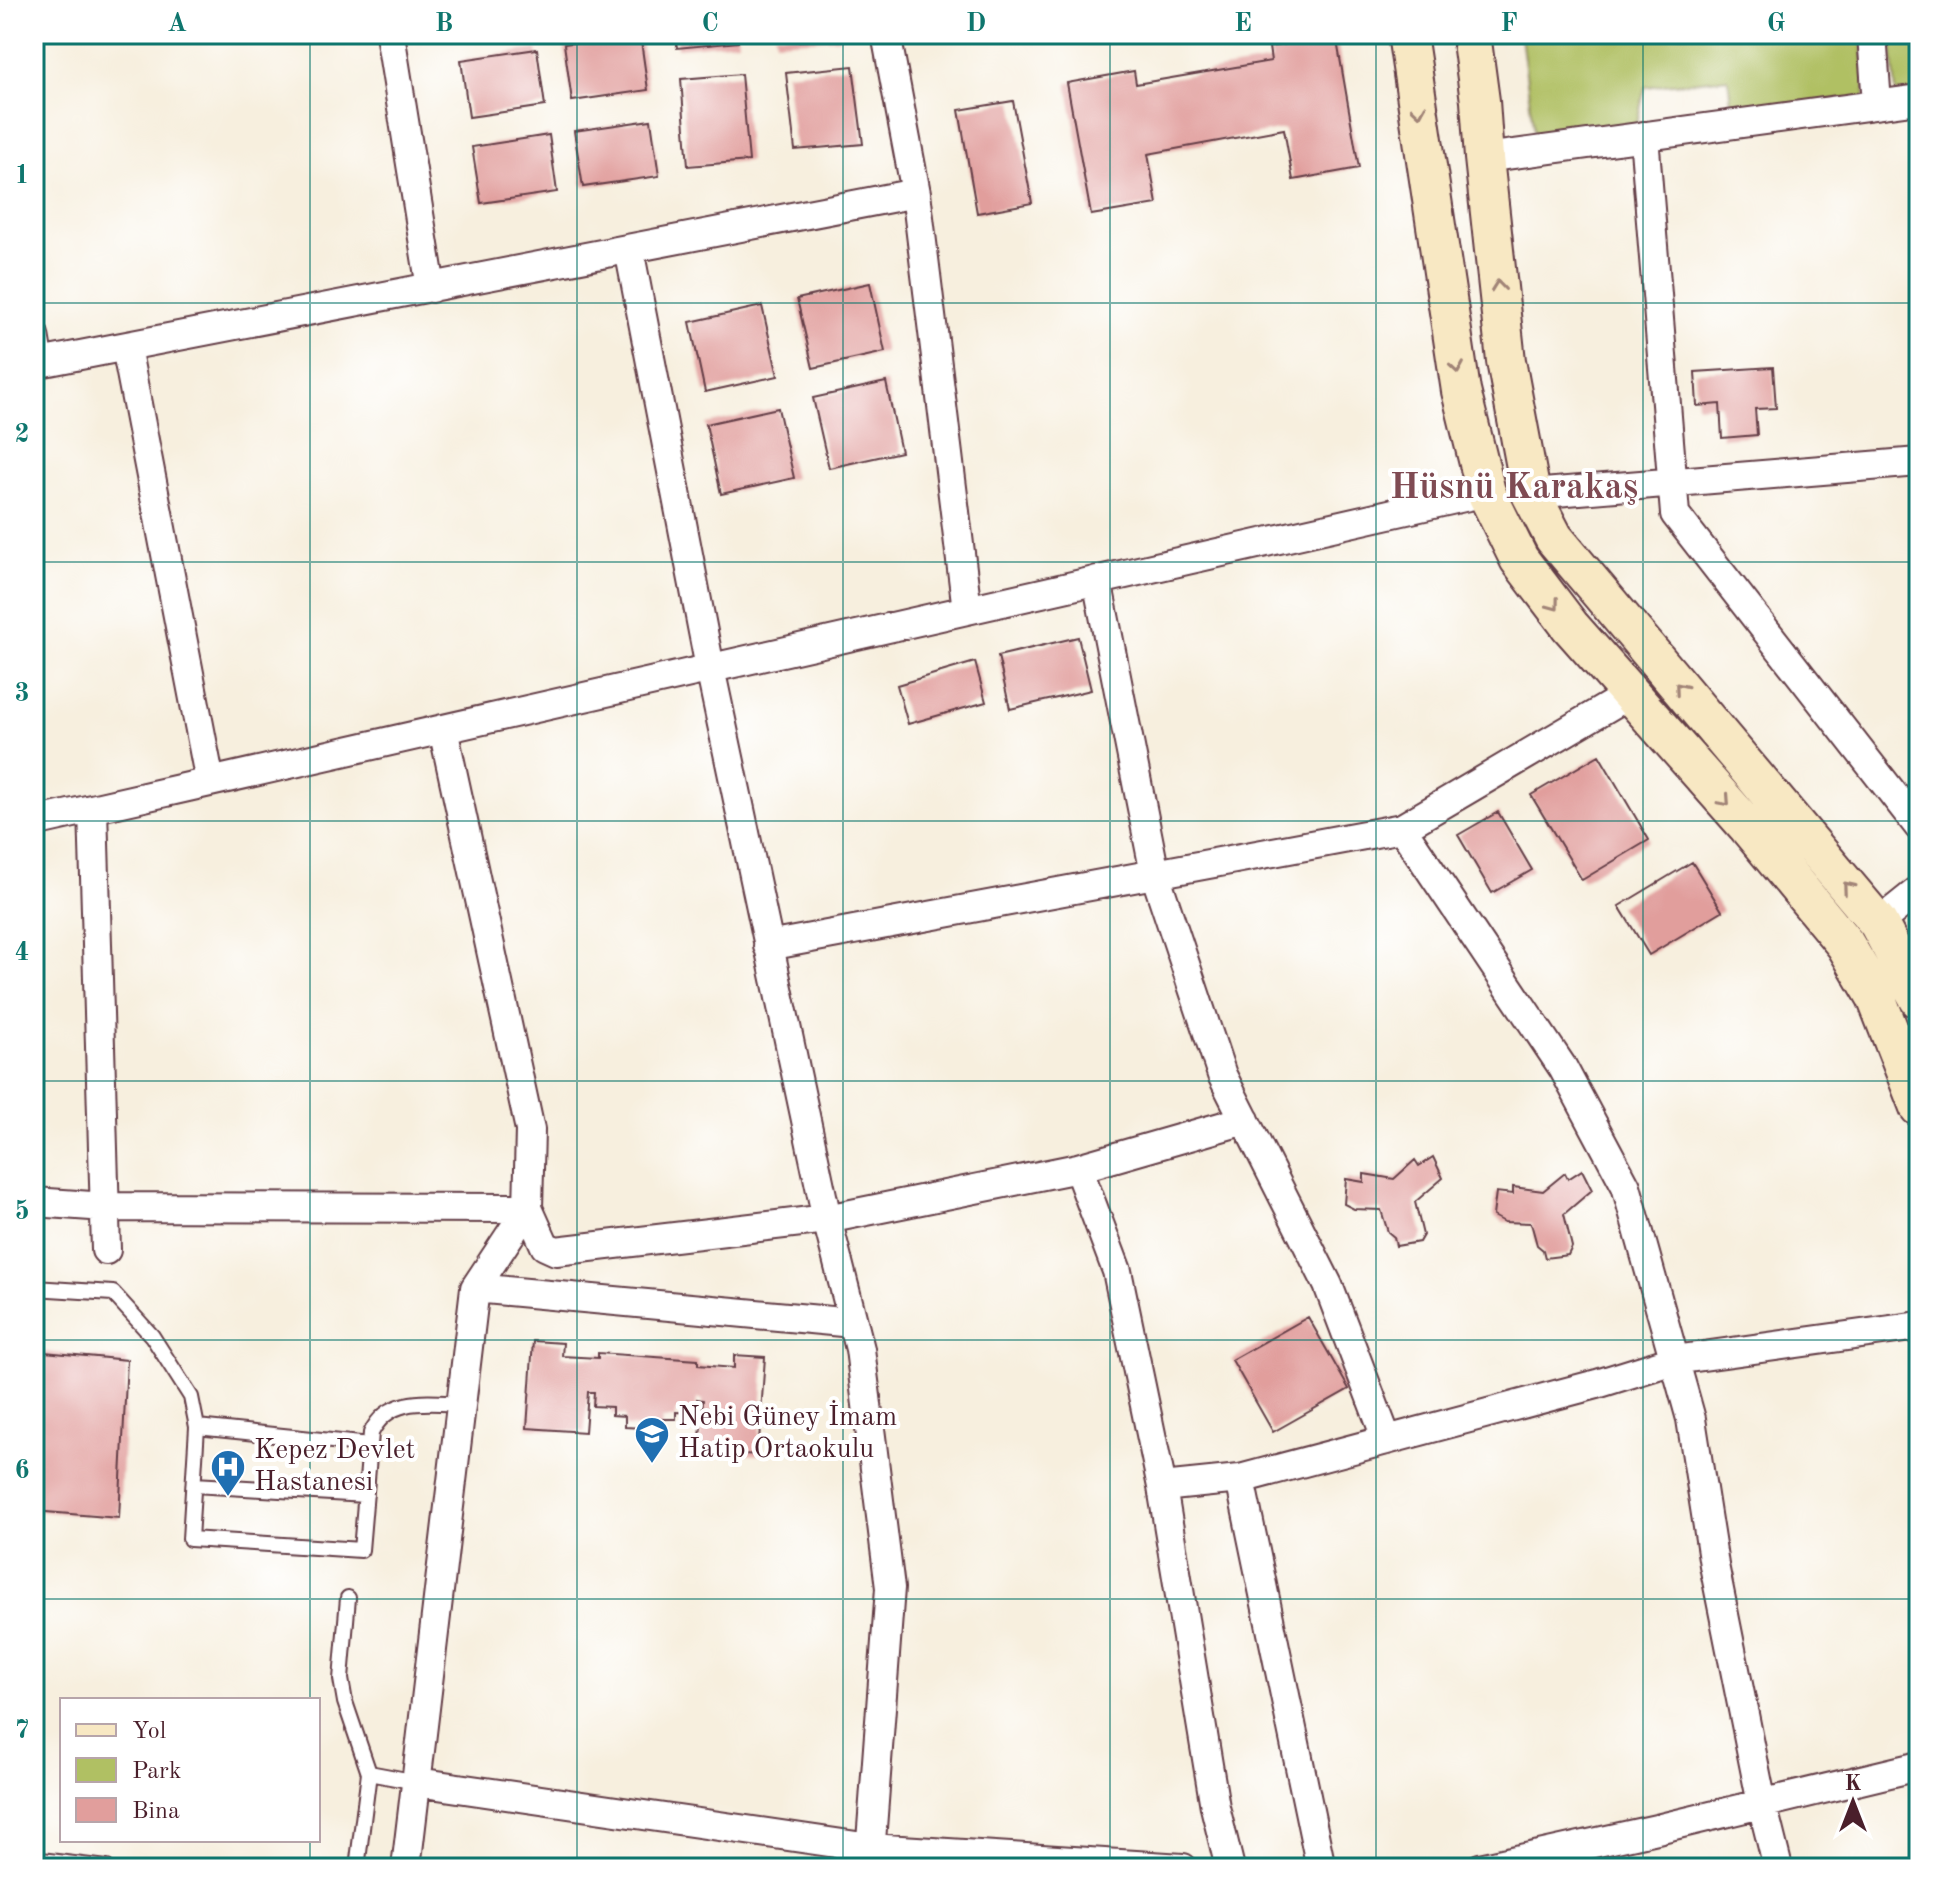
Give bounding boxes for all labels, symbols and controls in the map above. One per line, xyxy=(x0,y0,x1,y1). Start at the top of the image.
text: A xyxy=(167,11,187,37)
text: B xyxy=(435,11,453,37)
text: C xyxy=(701,11,719,37)
text: D xyxy=(966,11,986,37)
text: E xyxy=(1234,11,1252,37)
text: F xyxy=(1500,11,1518,37)
text: G xyxy=(1767,11,1785,37)
one-way arrow xyxy=(1410,104,1427,118)
text: 1 xyxy=(14,163,30,189)
one-way arrow xyxy=(1489,279,1506,292)
one-way arrow xyxy=(1448,361,1465,375)
text: 2 xyxy=(14,422,30,448)
district label: Hüsnü Karakaş xyxy=(1390,471,1638,507)
one-way arrow xyxy=(1545,597,1559,611)
text: 3 xyxy=(14,681,30,707)
one-way arrow xyxy=(1675,683,1690,697)
one-way arrow xyxy=(1716,792,1731,806)
one-way arrow xyxy=(1843,882,1858,896)
text: 4 xyxy=(14,940,30,966)
text: 5 xyxy=(14,1199,30,1225)
place label: Nebi Güney İmam Hatip Ortaokulu xyxy=(678,1400,897,1464)
school or university icon: Nebi Güney İmam Hatip Ortaokulu xyxy=(633,1415,671,1465)
place label: Kepez Devlet Hastanesi xyxy=(254,1437,415,1497)
hospital icon: Kepez Devlet Hastanesi xyxy=(209,1448,247,1498)
text: 6 xyxy=(14,1458,30,1484)
legend xyxy=(60,1698,320,1842)
text: 7 xyxy=(14,1718,30,1744)
text: Yol xyxy=(132,1720,166,1744)
text: Park xyxy=(132,1760,181,1784)
north arrow xyxy=(1813,1762,1893,1842)
text: K xyxy=(1845,1773,1862,1795)
text: Bina xyxy=(132,1800,180,1824)

